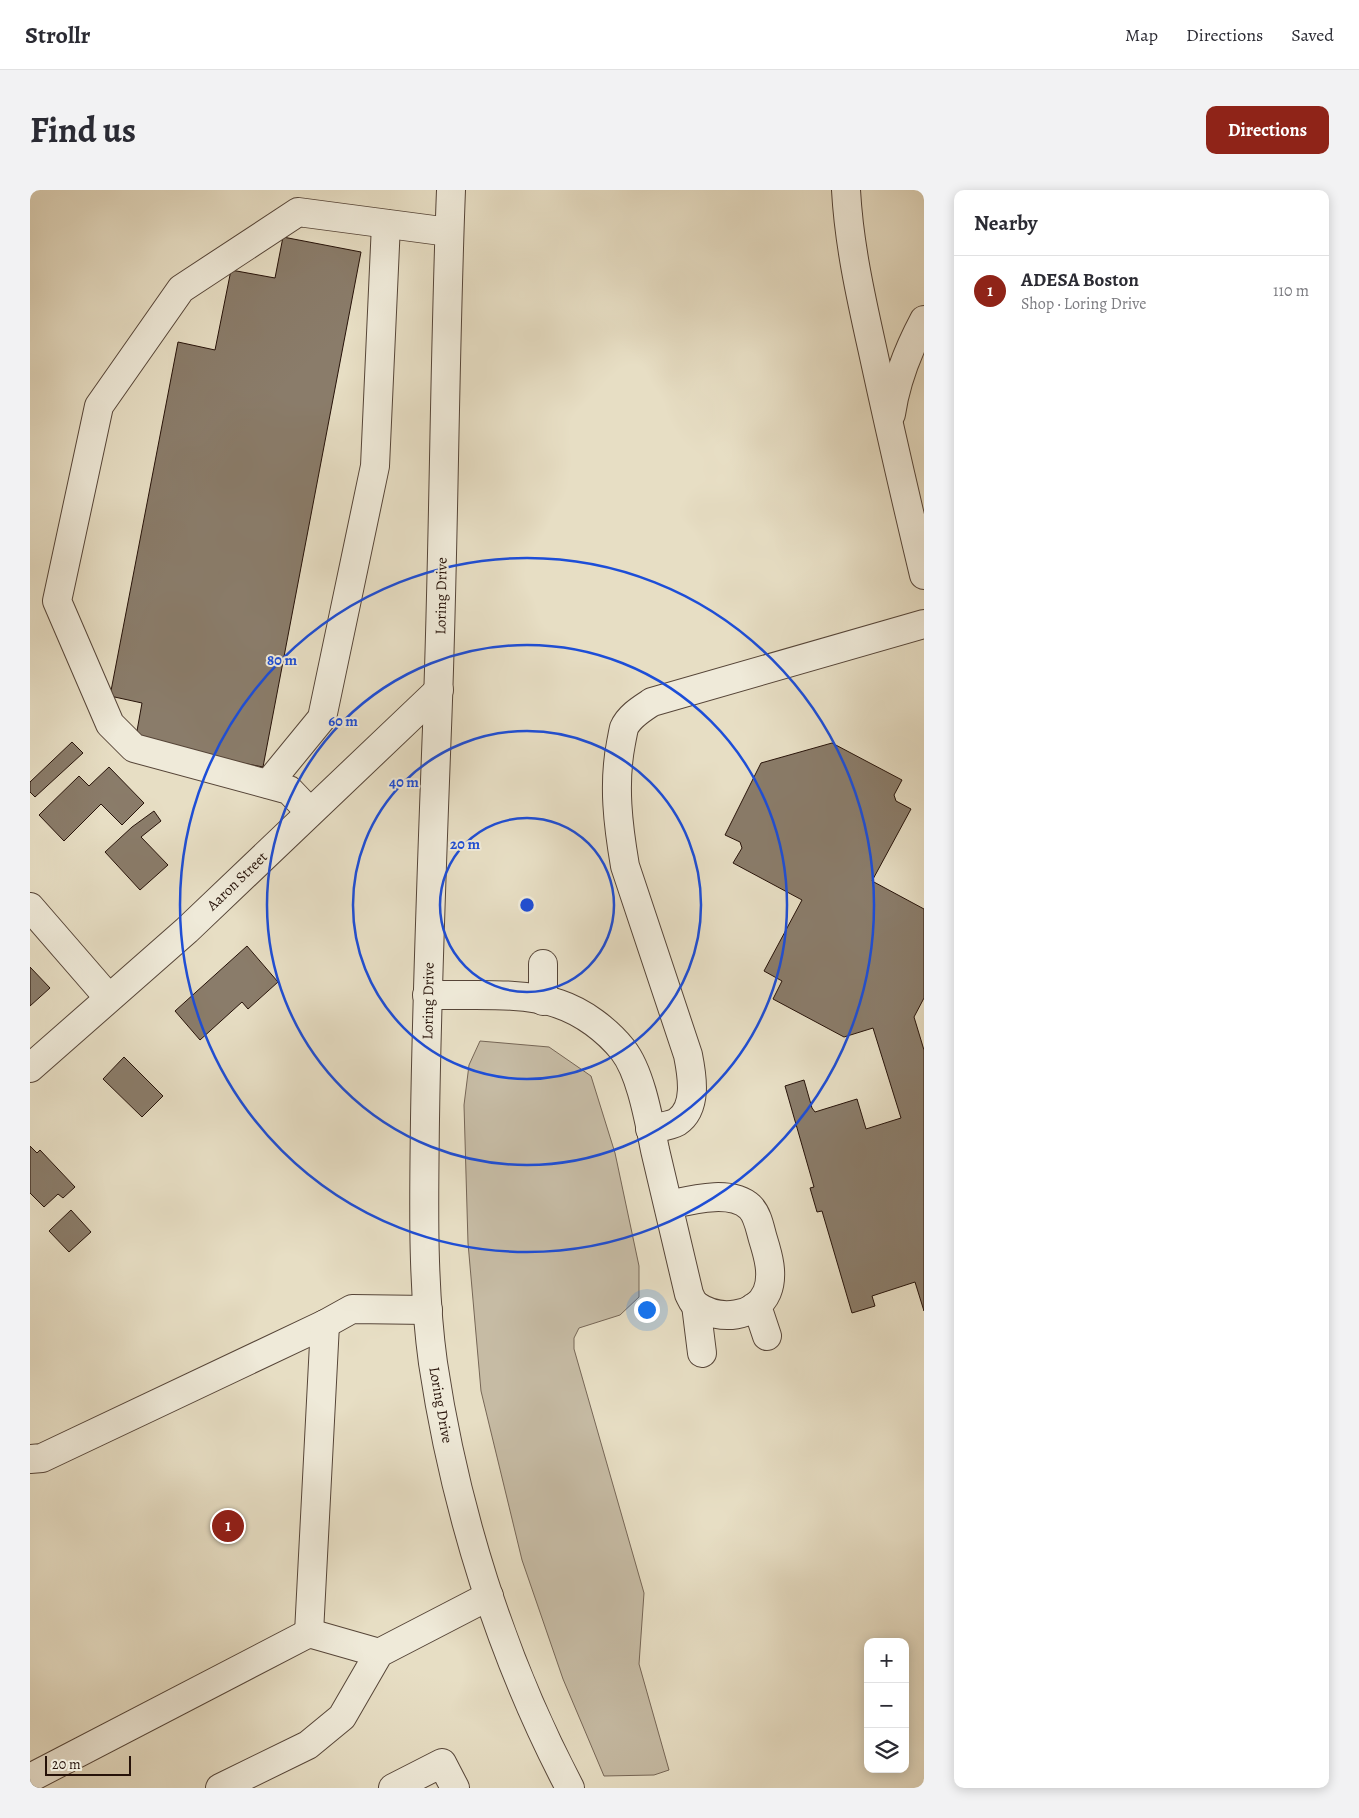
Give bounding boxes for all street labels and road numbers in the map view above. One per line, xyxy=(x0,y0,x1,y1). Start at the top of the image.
street label: Loring Drive xyxy=(430,557,452,635)
street label: Aaron Street xyxy=(202,847,272,916)
street label: Loring Drive xyxy=(417,962,439,1040)
street label: Loring Drive xyxy=(424,1365,458,1445)

